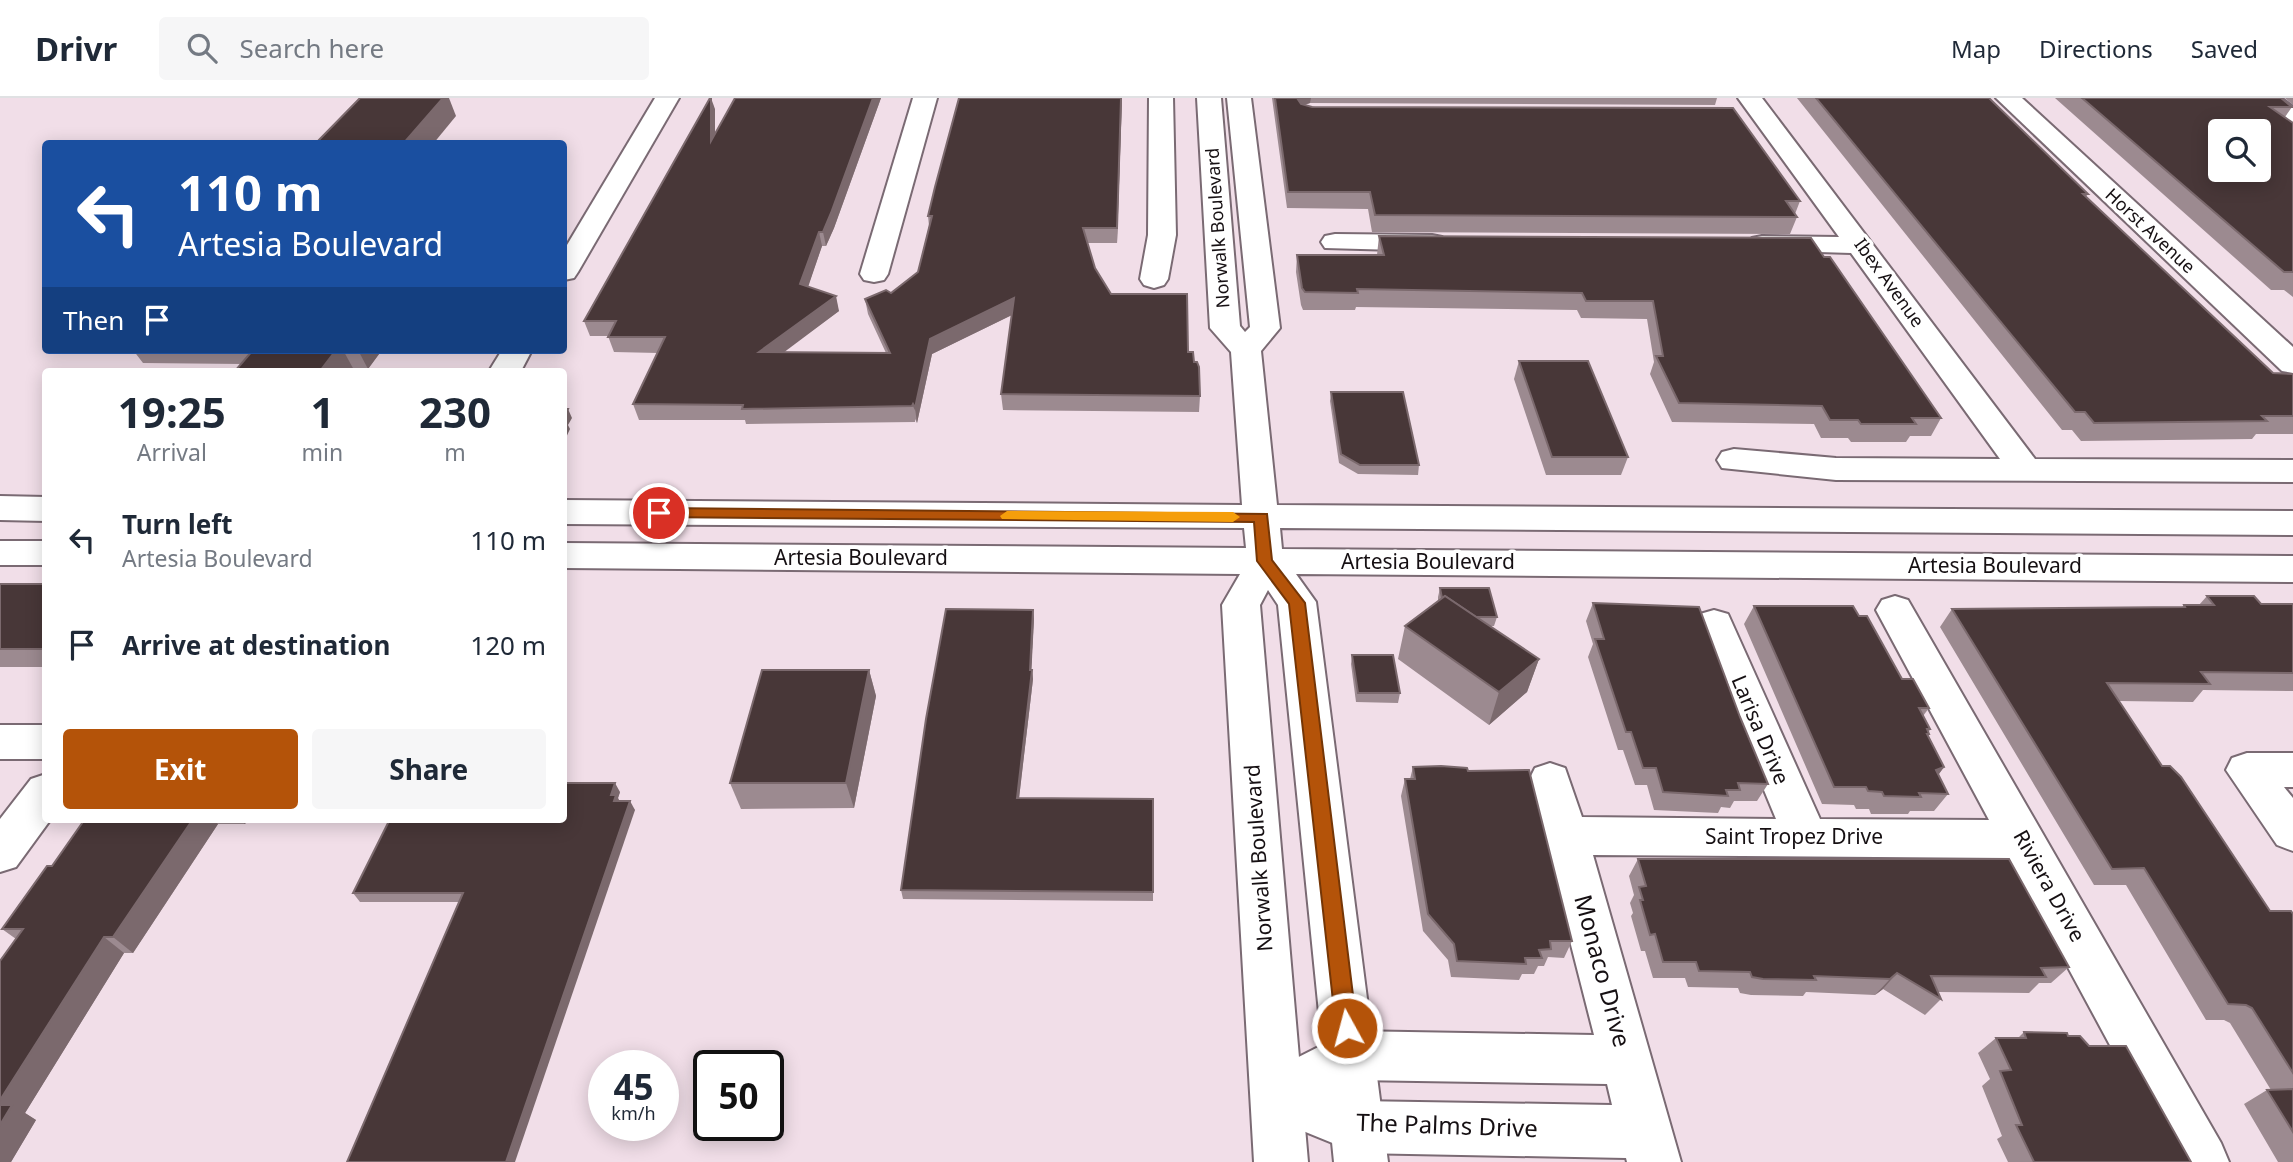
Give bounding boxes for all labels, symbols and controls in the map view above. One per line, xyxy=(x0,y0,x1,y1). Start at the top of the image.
search box xyxy=(159,17,649,80)
text: Drivr xyxy=(35,26,117,71)
icon: search xyxy=(183,29,221,67)
text: Search here xyxy=(239,30,384,66)
text: Map xyxy=(1951,32,2001,65)
text: Directions xyxy=(2039,32,2153,65)
text: Saved xyxy=(2191,32,2258,65)
map controls xyxy=(2208,119,2271,182)
button: search xyxy=(2208,119,2271,182)
street label: Norwalk Boulevard xyxy=(1199,147,1235,309)
text: 110 m xyxy=(178,159,323,225)
icon: left xyxy=(63,168,154,259)
street label: Horst Avenue xyxy=(2101,182,2201,278)
text: Artesia Boulevard xyxy=(178,222,443,265)
street label: Ibex Avenue xyxy=(1849,233,1930,332)
icon: arrive xyxy=(138,301,176,339)
text: Then xyxy=(63,302,124,338)
text: 19:25 xyxy=(118,383,226,440)
text: 1 xyxy=(310,383,334,440)
text: 230 xyxy=(419,383,491,440)
text: Arrival xyxy=(137,436,207,468)
text: min xyxy=(302,436,343,468)
text: m xyxy=(444,436,466,468)
pin xyxy=(629,483,689,543)
icon: arrive xyxy=(640,494,678,532)
text: Turn left xyxy=(122,506,233,542)
icon: left xyxy=(63,521,101,559)
text: 110 m xyxy=(470,522,546,558)
text: Artesia Boulevard xyxy=(122,542,313,574)
street label: Artesia Boulevard xyxy=(774,543,948,571)
street label: Artesia Boulevard xyxy=(1341,547,1515,575)
street label: Artesia Boulevard xyxy=(1908,551,2082,579)
icon: arrive xyxy=(63,626,101,664)
text: Arrive at destination xyxy=(122,627,391,663)
text: 120 m xyxy=(470,627,546,663)
street label: Larisa Drive xyxy=(1725,671,1796,789)
button: Exit xyxy=(63,729,298,809)
button: Share xyxy=(312,729,546,809)
street label: Norwalk Boulevard xyxy=(1237,764,1279,953)
street label: Saint Tropez Drive xyxy=(1705,822,1883,850)
street label: Riviera Drive xyxy=(2008,825,2092,946)
street label: Monaco Drive xyxy=(1567,891,1640,1050)
position arrow xyxy=(1310,991,1384,1065)
speed limit sign: 50 xyxy=(693,1050,784,1141)
text: 45 xyxy=(613,1063,654,1110)
text: km/h xyxy=(611,1101,656,1125)
street label: The Palms Drive xyxy=(1356,1105,1538,1144)

